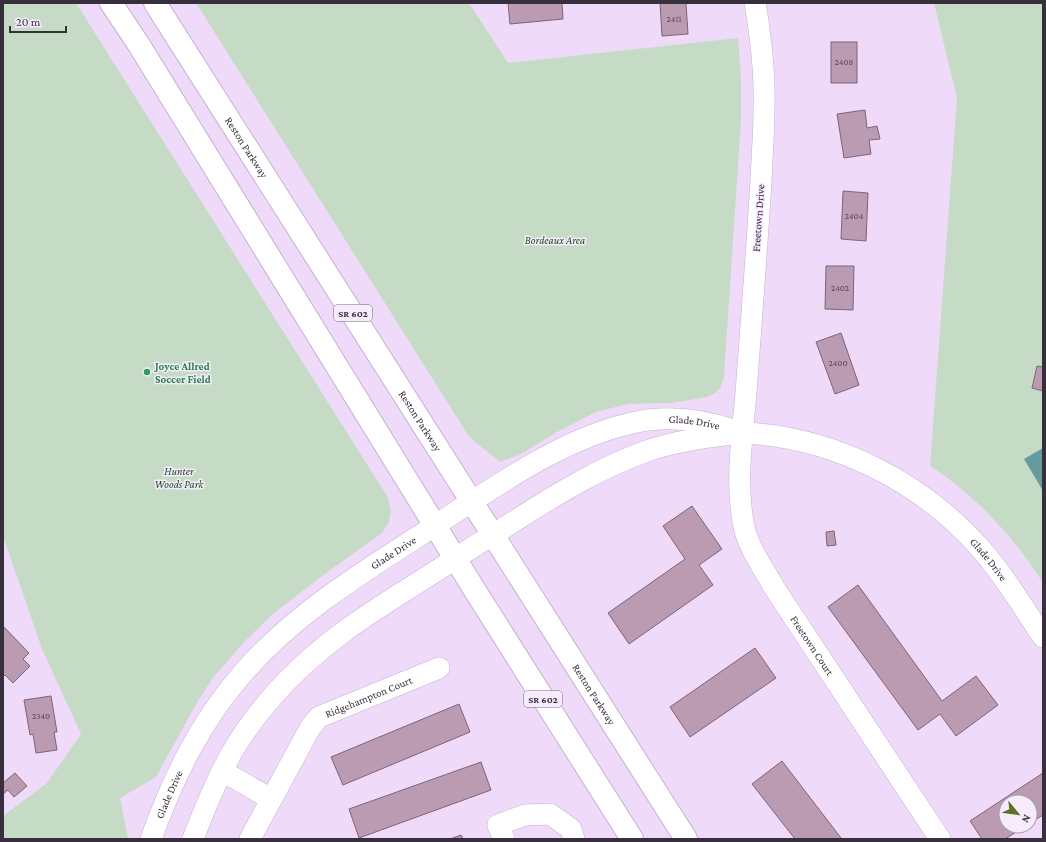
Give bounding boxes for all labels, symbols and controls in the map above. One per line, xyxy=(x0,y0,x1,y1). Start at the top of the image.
scale bar xyxy=(10,8,66,34)
house number: 2411 xyxy=(667,14,681,24)
text: 20 m xyxy=(16,15,41,29)
house number: 2408 xyxy=(835,57,854,67)
street label: Reston Parkway xyxy=(223,115,271,181)
street label: Freetown Drive xyxy=(750,184,766,252)
house number: 2404 xyxy=(845,211,864,221)
park label: Bordeaux Area xyxy=(525,234,585,246)
house number: 2402 xyxy=(831,283,849,293)
road number: SR 602 xyxy=(334,305,372,321)
house number: 2400 xyxy=(828,358,848,368)
place label: Joyce Allred Soccer Field xyxy=(154,360,211,385)
marker: Joyce Allred Soccer Field xyxy=(142,367,152,377)
street label: Reston Parkway xyxy=(397,388,445,455)
street label: Glade Drive xyxy=(669,413,721,432)
park label: Hunter Woods Park xyxy=(155,465,205,490)
street label: Glade Drive xyxy=(368,533,418,572)
street label: Glade Drive xyxy=(968,535,1010,583)
street label: Freetown Court xyxy=(788,613,837,678)
street label: Reston Parkway xyxy=(570,662,618,728)
street label: Ridgehampton Court xyxy=(323,673,414,720)
road number: SR 602 xyxy=(524,691,562,707)
house number: 2340 xyxy=(32,711,50,721)
street label: Glade Drive xyxy=(153,768,185,820)
north arrow xyxy=(998,794,1038,834)
text: N xyxy=(1019,813,1034,825)

